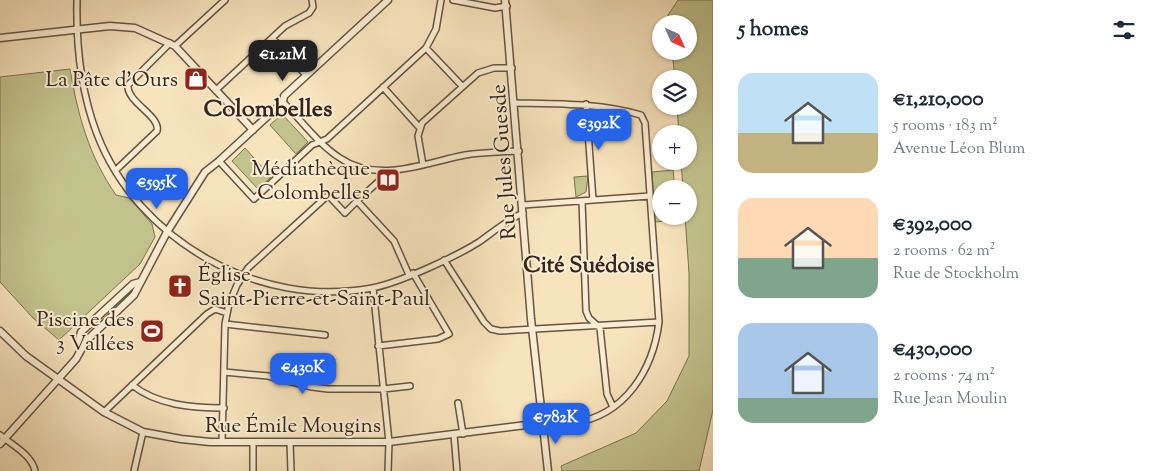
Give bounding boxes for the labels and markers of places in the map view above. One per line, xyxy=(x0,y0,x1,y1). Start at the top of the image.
pin: €1.21M xyxy=(242,39,324,82)
place label: La Pâte d'Ours xyxy=(45,66,178,96)
shop icon: La Pâte d'Ours xyxy=(183,66,209,92)
pin: €392K xyxy=(564,108,634,151)
place label: Médiathèque Colombelles xyxy=(251,155,370,209)
library icon: Médiathèque Colombelles xyxy=(375,167,401,193)
pin: €595K xyxy=(122,168,192,210)
place label: Église Saint-Pierre-et-Saint-Paul xyxy=(198,261,430,315)
church icon: Église Saint-Pierre-et-Saint-Paul xyxy=(167,273,193,299)
place label: Piscine des 3 Vallées xyxy=(37,306,134,360)
sports icon: Piscine des 3 Vallées xyxy=(139,318,165,344)
pin: €430K xyxy=(268,352,338,395)
pin: €782K xyxy=(521,402,591,445)

